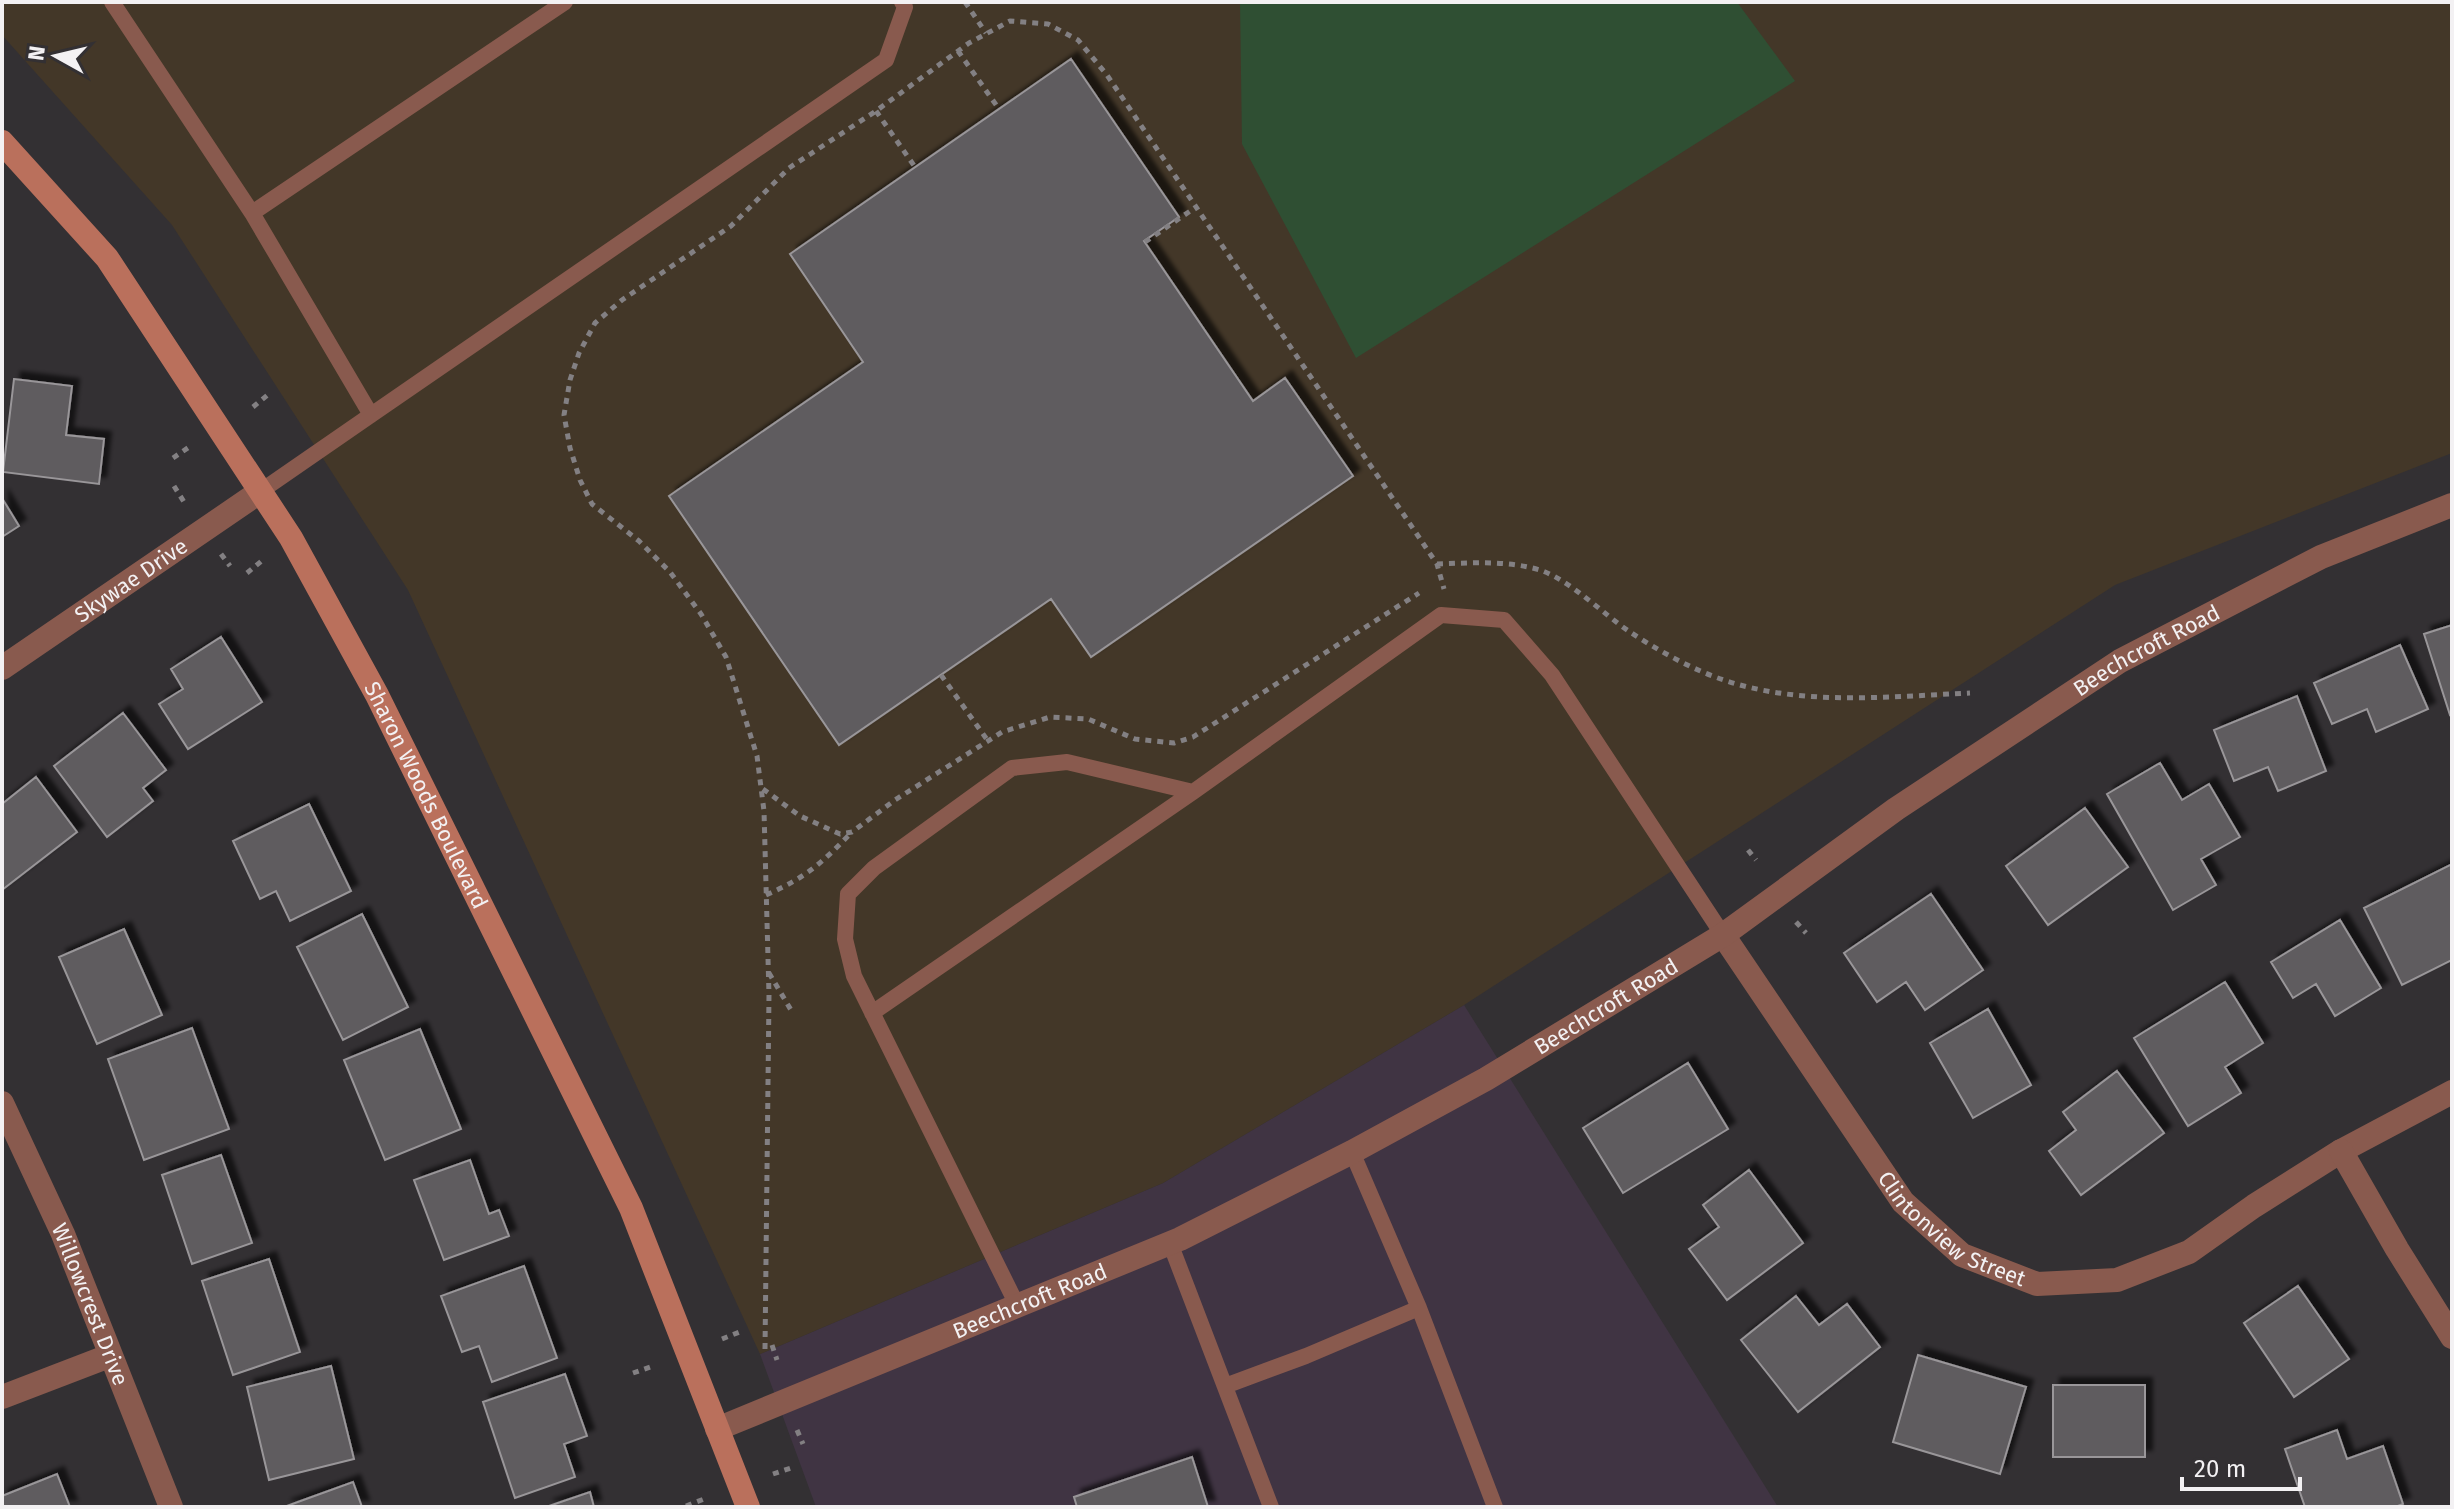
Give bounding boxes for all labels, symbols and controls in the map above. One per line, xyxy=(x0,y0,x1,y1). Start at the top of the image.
north arrow xyxy=(16,16,96,96)
text: N xyxy=(22,44,51,62)
street label: Skywae Drive xyxy=(69,532,193,629)
street label: Beechcroft Road xyxy=(2068,599,2224,702)
street label: Sharon Woods Boulevard xyxy=(358,677,494,913)
street label: Beechcroft Road xyxy=(1529,953,1683,1061)
street label: Clintonview Street xyxy=(1872,1166,2030,1292)
street label: Willowcrest Drive xyxy=(46,1219,134,1389)
street label: Beechcroft Road xyxy=(949,1258,1111,1345)
scale bar xyxy=(2182,1441,2300,1491)
text: 20 m xyxy=(2194,1455,2246,1483)

